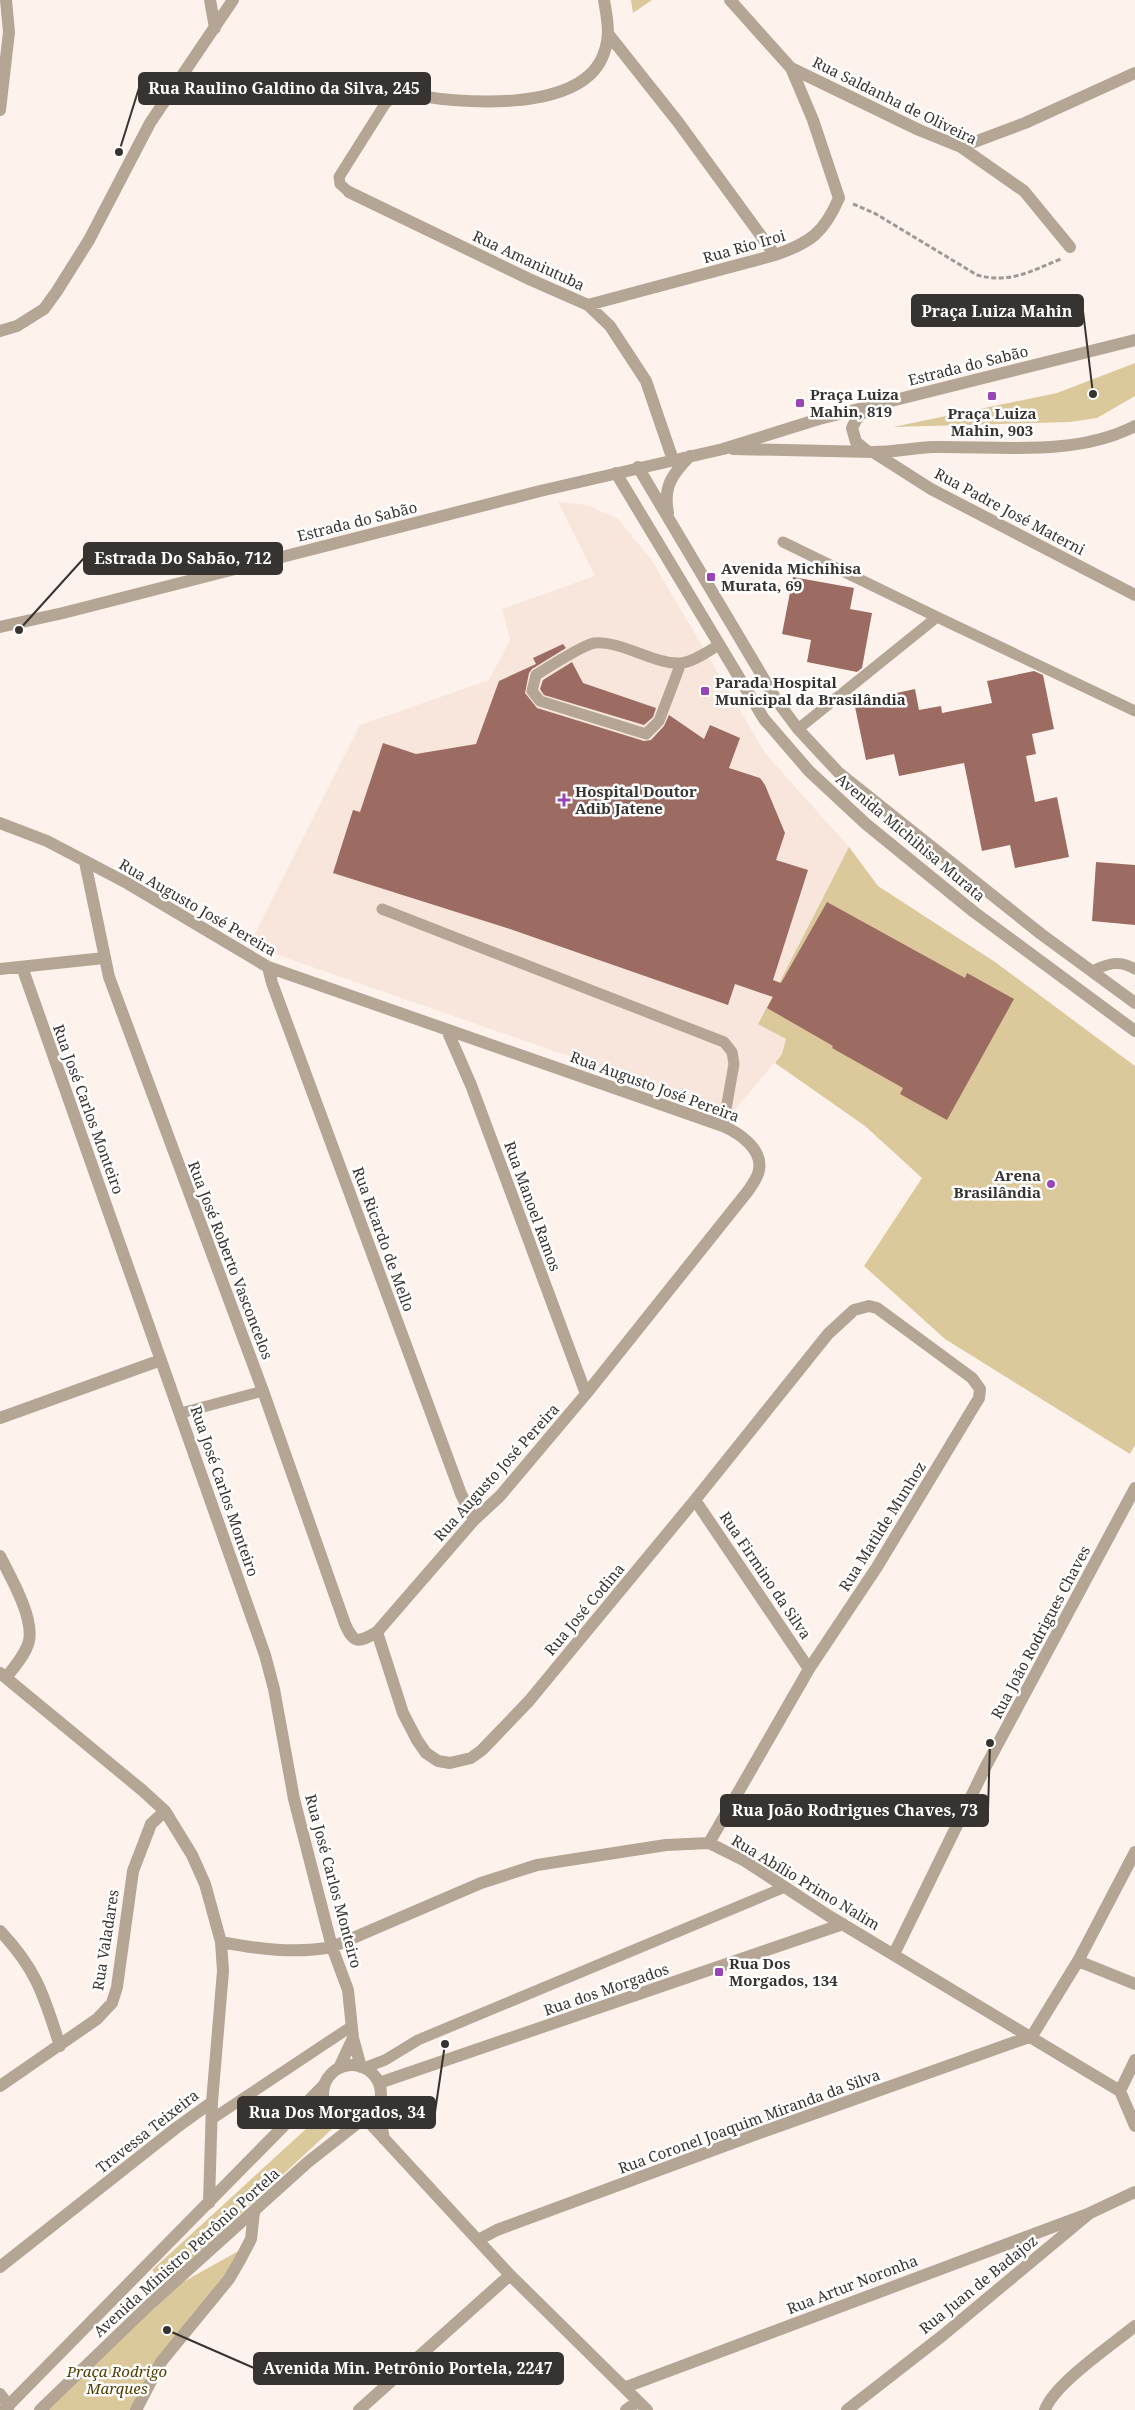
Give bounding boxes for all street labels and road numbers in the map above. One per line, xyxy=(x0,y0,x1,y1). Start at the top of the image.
street label: Rua Saldanha de Oliveira xyxy=(809,51,981,149)
street label: Rua Amaniutuba xyxy=(470,225,588,295)
street label: Rua Rio Iroi xyxy=(700,225,788,267)
street label: Estrada do Sabão xyxy=(906,340,1030,390)
street label: Rua Padre José Materni xyxy=(931,463,1089,559)
street label: Estrada do Sabão xyxy=(295,496,419,546)
street label: Avenida Michihisa Murata xyxy=(832,769,990,905)
street label: Rua Augusto José Pereira xyxy=(116,854,280,960)
street label: Rua José Carlos Monteiro xyxy=(49,1021,129,1197)
street label: Rua Augusto José Pereira xyxy=(568,1046,742,1126)
street label: Rua Manoel Ramos xyxy=(500,1138,566,1274)
street label: Rua José Roberto Vasconcelos xyxy=(184,1158,278,1362)
street label: Rua Ricardo de Mello xyxy=(349,1164,419,1314)
street label: Rua Augusto José Pereira xyxy=(429,1399,563,1545)
street label: Rua José Carlos Monteiro xyxy=(186,1403,264,1579)
street label: Rua Matilde Munhoz xyxy=(834,1457,930,1595)
street label: Rua Firmino da Silva xyxy=(716,1507,816,1643)
street label: Rua João Rodrigues Chaves xyxy=(986,1542,1094,1722)
street label: Rua José Codina xyxy=(540,1559,628,1659)
street label: Rua José Carlos Monteiro xyxy=(301,1792,367,1970)
street label: Rua Abílio Primo Nalim xyxy=(728,1830,884,1934)
street label: Rua Valadares xyxy=(87,1888,123,1992)
street label: Rua dos Morgados xyxy=(541,1958,671,2020)
street label: Rua Coronel Joaquim Miranda da Silva xyxy=(615,2064,883,2178)
street label: Travessa Teixeira xyxy=(92,2085,202,2177)
street label: Avenida Ministro Petrônio Portela xyxy=(89,2163,283,2341)
street label: Rua Juan de Badajoz xyxy=(915,2230,1041,2338)
street label: Rua Artur Noronha xyxy=(784,2250,920,2318)

